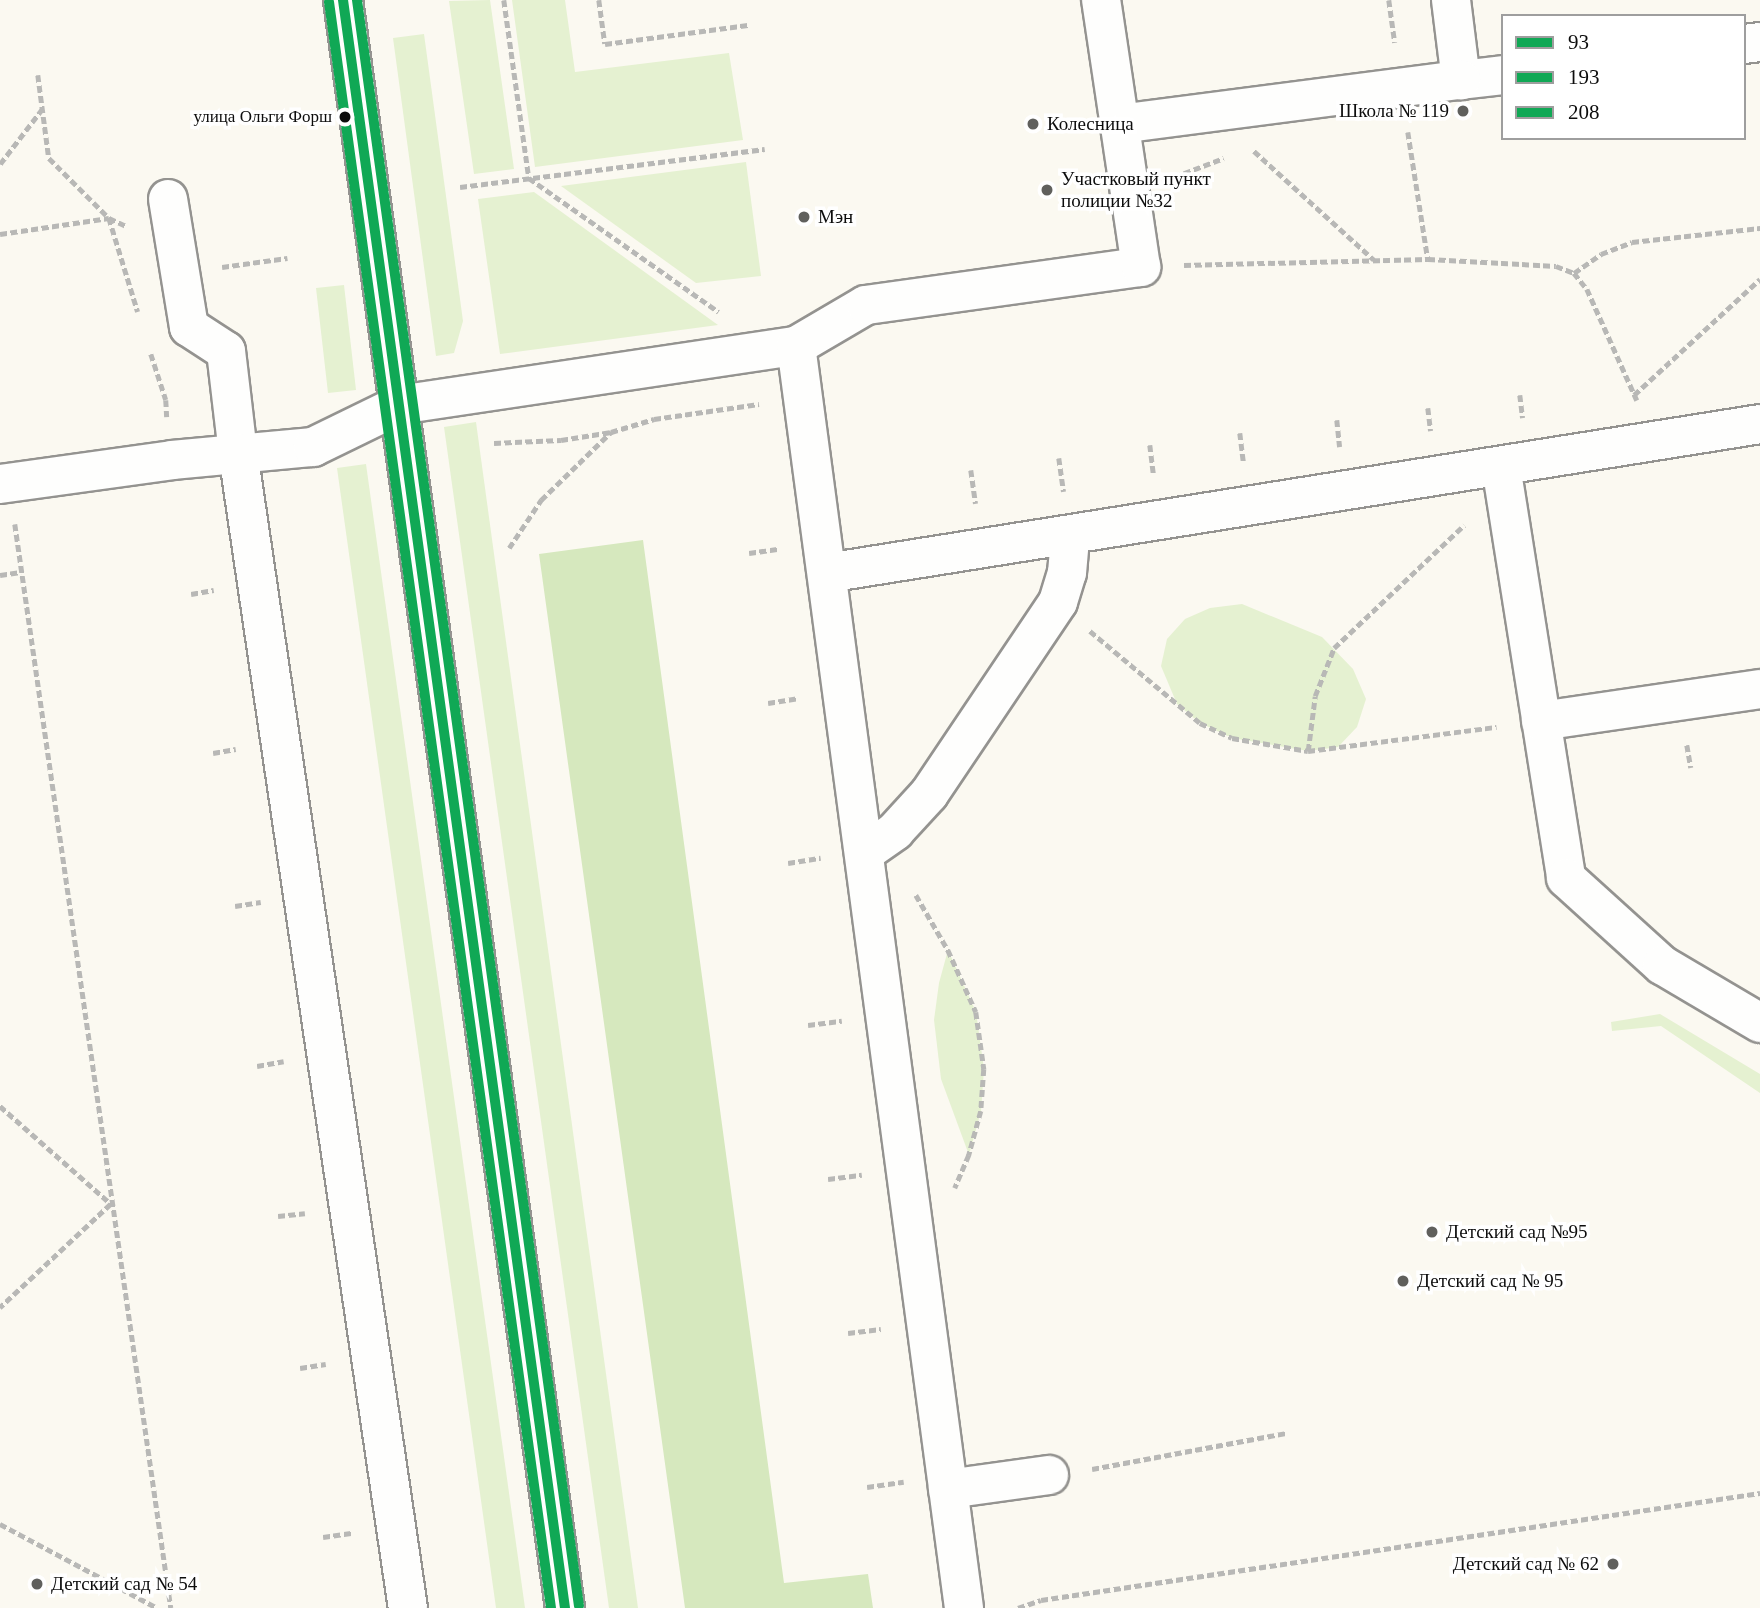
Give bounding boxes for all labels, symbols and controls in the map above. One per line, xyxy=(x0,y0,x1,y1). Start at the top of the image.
legend xyxy=(1501,14,1746,140)
text: 93 xyxy=(1568,30,1589,54)
text: 193 xyxy=(1568,65,1600,89)
place label: Школа № 119 xyxy=(1339,100,1449,122)
text: 208 xyxy=(1568,100,1600,124)
marker: Школа № 119 xyxy=(1455,103,1471,119)
place label: улица Ольги Форш xyxy=(193,107,332,127)
marker: улица Ольги Форш xyxy=(338,110,352,124)
place label: Колесница xyxy=(1047,113,1134,135)
marker: Колесница xyxy=(1025,116,1041,132)
place label: Участковый пункт полиции №32 xyxy=(1061,168,1211,212)
marker: Участковый пункт полиции №32 xyxy=(1039,182,1055,198)
place label: Мэн xyxy=(818,206,853,228)
marker: Мэн xyxy=(796,209,812,225)
place label: Детский сад №95 xyxy=(1446,1221,1588,1243)
marker: Детский сад №95 xyxy=(1424,1224,1440,1240)
place label: Детский сад № 95 xyxy=(1417,1270,1563,1292)
marker: Детский сад № 95 xyxy=(1395,1273,1411,1289)
place label: Детский сад № 62 xyxy=(1453,1553,1599,1575)
marker: Детский сад № 62 xyxy=(1605,1556,1621,1572)
place label: Детский сад № 54 xyxy=(51,1573,197,1595)
marker: Детский сад № 54 xyxy=(29,1576,45,1592)

